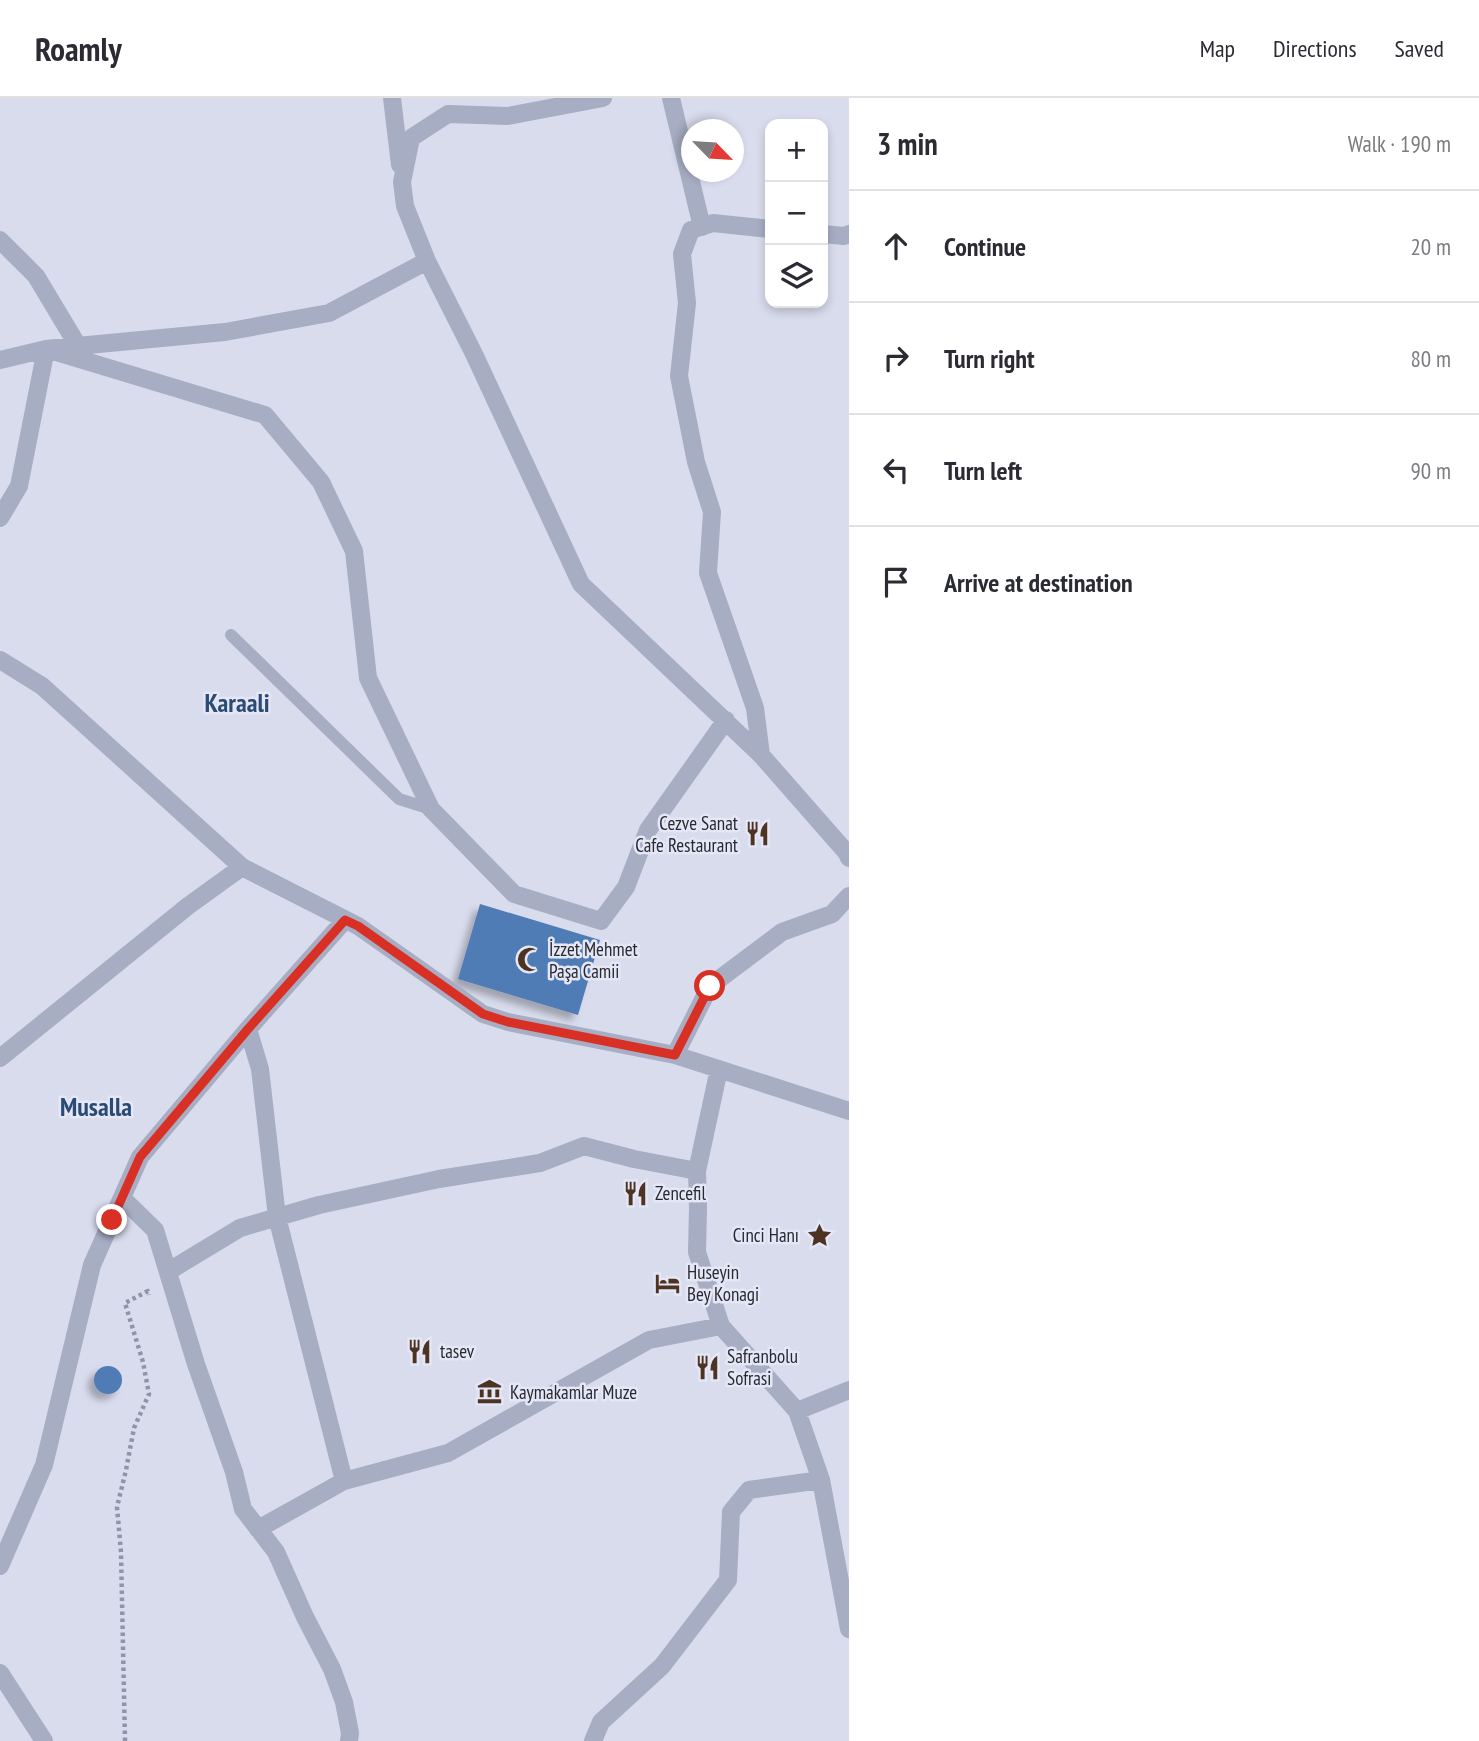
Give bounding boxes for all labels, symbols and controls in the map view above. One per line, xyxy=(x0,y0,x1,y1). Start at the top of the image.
text: Roamly xyxy=(35,27,122,70)
text: Map xyxy=(1200,33,1235,64)
text: Directions xyxy=(1273,33,1357,64)
text: Saved xyxy=(1395,33,1444,64)
north arrow xyxy=(681,119,744,182)
map controls xyxy=(765,119,828,308)
button: + xyxy=(765,119,828,182)
text: 3 min xyxy=(877,124,938,163)
text: Walk · 190 m xyxy=(1348,129,1451,158)
button: − xyxy=(765,182,828,245)
icon: ahead xyxy=(877,227,915,265)
text: Continue xyxy=(944,230,1026,263)
text: 20 m xyxy=(1410,232,1451,261)
button: layers xyxy=(765,245,828,308)
icon: right xyxy=(877,339,915,377)
text: Turn right xyxy=(944,342,1035,375)
text: 80 m xyxy=(1410,344,1451,373)
icon: left xyxy=(877,451,915,489)
text: Turn left xyxy=(944,454,1022,487)
text: 90 m xyxy=(1410,456,1451,485)
icon: arrive xyxy=(877,563,915,601)
text: Arrive at destination xyxy=(944,566,1133,599)
district label: Karaali xyxy=(204,686,270,719)
place label: Cezve Sanat Cafe Restaurant xyxy=(635,811,739,857)
restaurant icon: Cezve Sanat Cafe Restaurant xyxy=(744,820,772,848)
place label: İzzet Mehmet Paşa Camii xyxy=(549,937,639,983)
mosque icon: İzzet Mehmet Paşa Camii xyxy=(515,946,543,974)
route start xyxy=(694,970,725,1001)
district label: Musalla xyxy=(60,1090,132,1123)
restaurant icon: Zencefil xyxy=(621,1179,649,1207)
place label: Zencefil xyxy=(655,1181,706,1205)
route end xyxy=(96,1204,127,1235)
place icon: Cinci Hanı xyxy=(805,1221,833,1249)
place label: Cinci Hanı xyxy=(733,1223,799,1247)
place label: Huseyin Bey Konagi xyxy=(687,1260,759,1306)
hotel icon: Huseyin Bey Konagi xyxy=(653,1269,681,1297)
restaurant icon: tasev xyxy=(406,1337,434,1365)
place label: tasev xyxy=(440,1339,475,1363)
place label: Safranbolu Sofrasi xyxy=(727,1344,798,1390)
restaurant icon: Safranbolu Sofrasi xyxy=(693,1353,721,1381)
museum icon: Kaymakamlar Muze xyxy=(476,1378,504,1406)
place label: Kaymakamlar Muze xyxy=(510,1380,637,1404)

